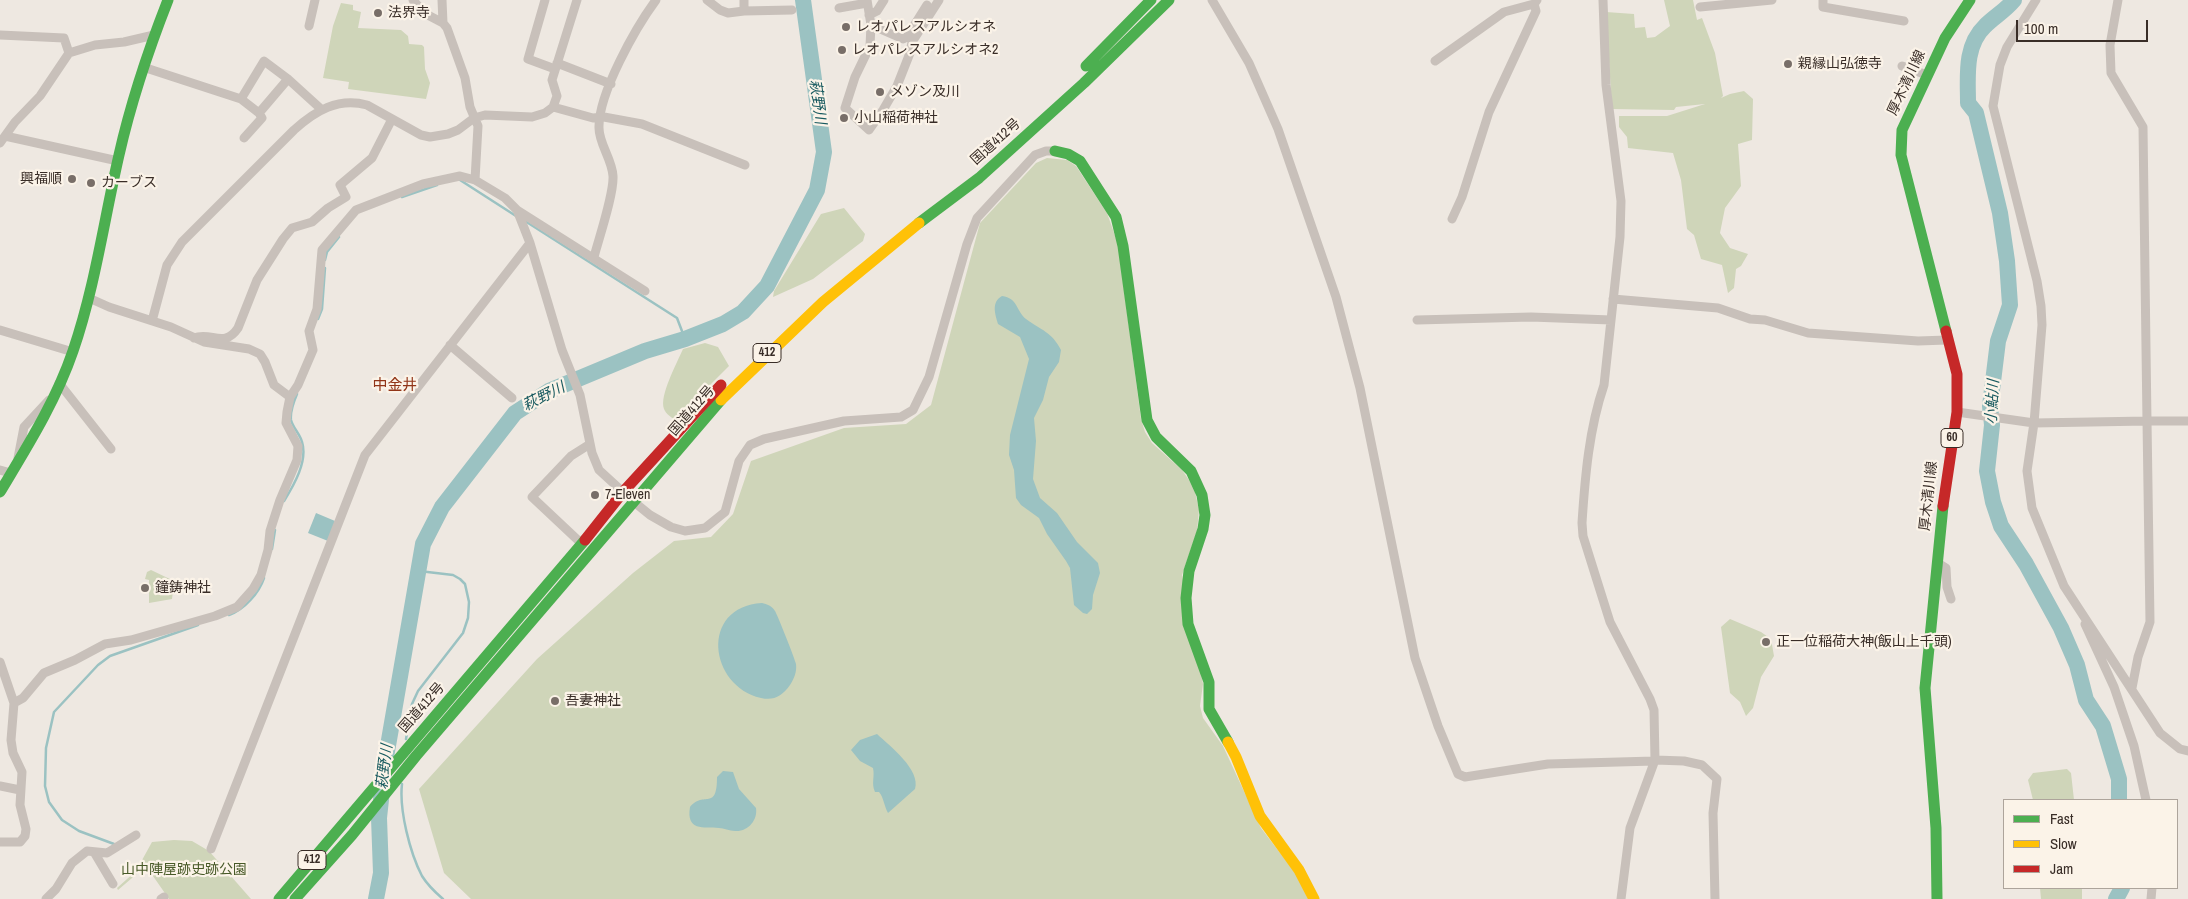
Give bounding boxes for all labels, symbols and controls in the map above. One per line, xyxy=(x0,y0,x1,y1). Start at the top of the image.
place label: 法界寺 xyxy=(388,5,430,21)
marker: 法界寺 xyxy=(372,7,384,19)
scale bar xyxy=(2018,10,2150,42)
text: 100 m xyxy=(2024,18,2058,39)
place label: レオパレスアルシオネ xyxy=(856,19,996,35)
marker: レオパレスアルシオネ xyxy=(840,21,852,33)
place label: レオパレスアルシオネ2 xyxy=(852,42,998,58)
marker: レオパレスアルシオネ2 xyxy=(836,44,848,56)
street label: 厚木清川線 xyxy=(1885,48,1929,118)
place label: 親縁山弘徳寺 xyxy=(1798,56,1882,72)
marker: 親縁山弘徳寺 xyxy=(1782,58,1794,70)
water label: 萩野川 xyxy=(805,78,829,126)
place label: メゾン及川 xyxy=(890,84,960,100)
marker: メゾン及川 xyxy=(874,86,886,98)
place label: 小山稲荷神社 xyxy=(854,110,938,126)
marker: 小山稲荷神社 xyxy=(838,112,850,124)
street label: 国道412号 xyxy=(968,115,1024,169)
place label: 興福順 xyxy=(20,171,62,187)
marker: 興福順 xyxy=(66,173,78,185)
place label: カーブス xyxy=(101,175,157,191)
marker: カーブス xyxy=(85,177,97,189)
road number: 412 xyxy=(753,343,781,362)
district label: 中金井 xyxy=(373,377,417,395)
water label: 萩野川 xyxy=(520,379,568,415)
water label: 小鮎川 xyxy=(1983,379,2003,425)
street label: 国道412号 xyxy=(666,382,718,440)
road number: 60 xyxy=(1941,428,1963,448)
street label: 厚木清川線 xyxy=(1917,460,1941,532)
place label: 7-Eleven xyxy=(605,487,650,503)
marker: 7-Eleven xyxy=(589,489,601,501)
place label: 鐘鋳神社 xyxy=(155,580,211,596)
marker: 鐘鋳神社 xyxy=(139,582,151,594)
place label: 正一位稲荷大神(飯山上千頭) xyxy=(1776,634,1952,650)
marker: 正一位稲荷大神(飯山上千頭) xyxy=(1760,636,1772,648)
street label: 国道412号 xyxy=(396,679,448,737)
place label: 吾妻神社 xyxy=(565,693,621,709)
marker: 吾妻神社 xyxy=(549,695,561,707)
water label: 萩野川 xyxy=(373,744,397,790)
legend xyxy=(2003,799,2178,889)
text: Fast xyxy=(2050,808,2073,829)
text: Slow xyxy=(2050,833,2077,854)
road number: 412 xyxy=(298,850,326,870)
text: Jam xyxy=(2050,858,2073,879)
park label: 山中陣屋跡史跡公園 xyxy=(121,862,247,878)

